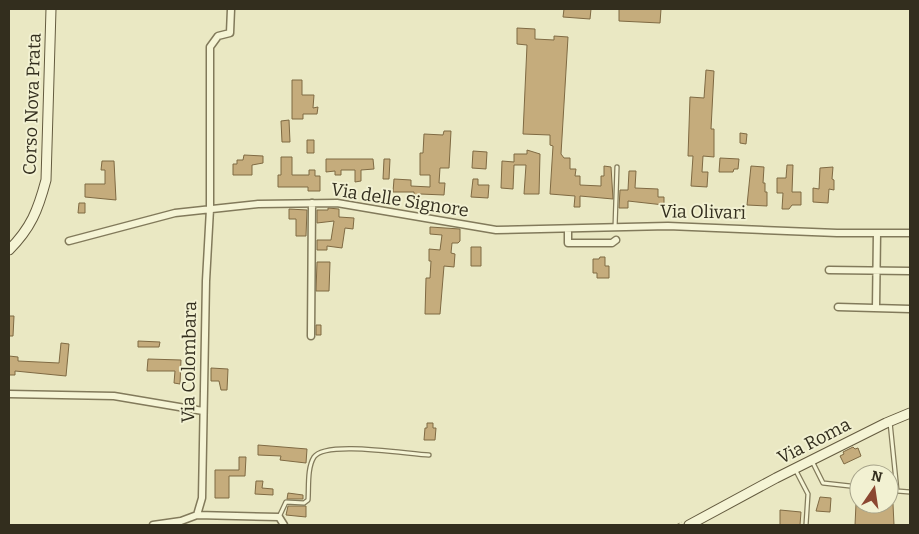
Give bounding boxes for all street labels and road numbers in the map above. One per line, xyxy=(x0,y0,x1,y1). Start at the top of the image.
street label: Corso Nova Prata xyxy=(19,32,45,175)
street label: Via delle Signore xyxy=(330,178,470,222)
street label: Via Olivari xyxy=(660,200,746,224)
street label: Via Colombara xyxy=(177,301,201,423)
street label: Via Roma xyxy=(774,413,854,469)

